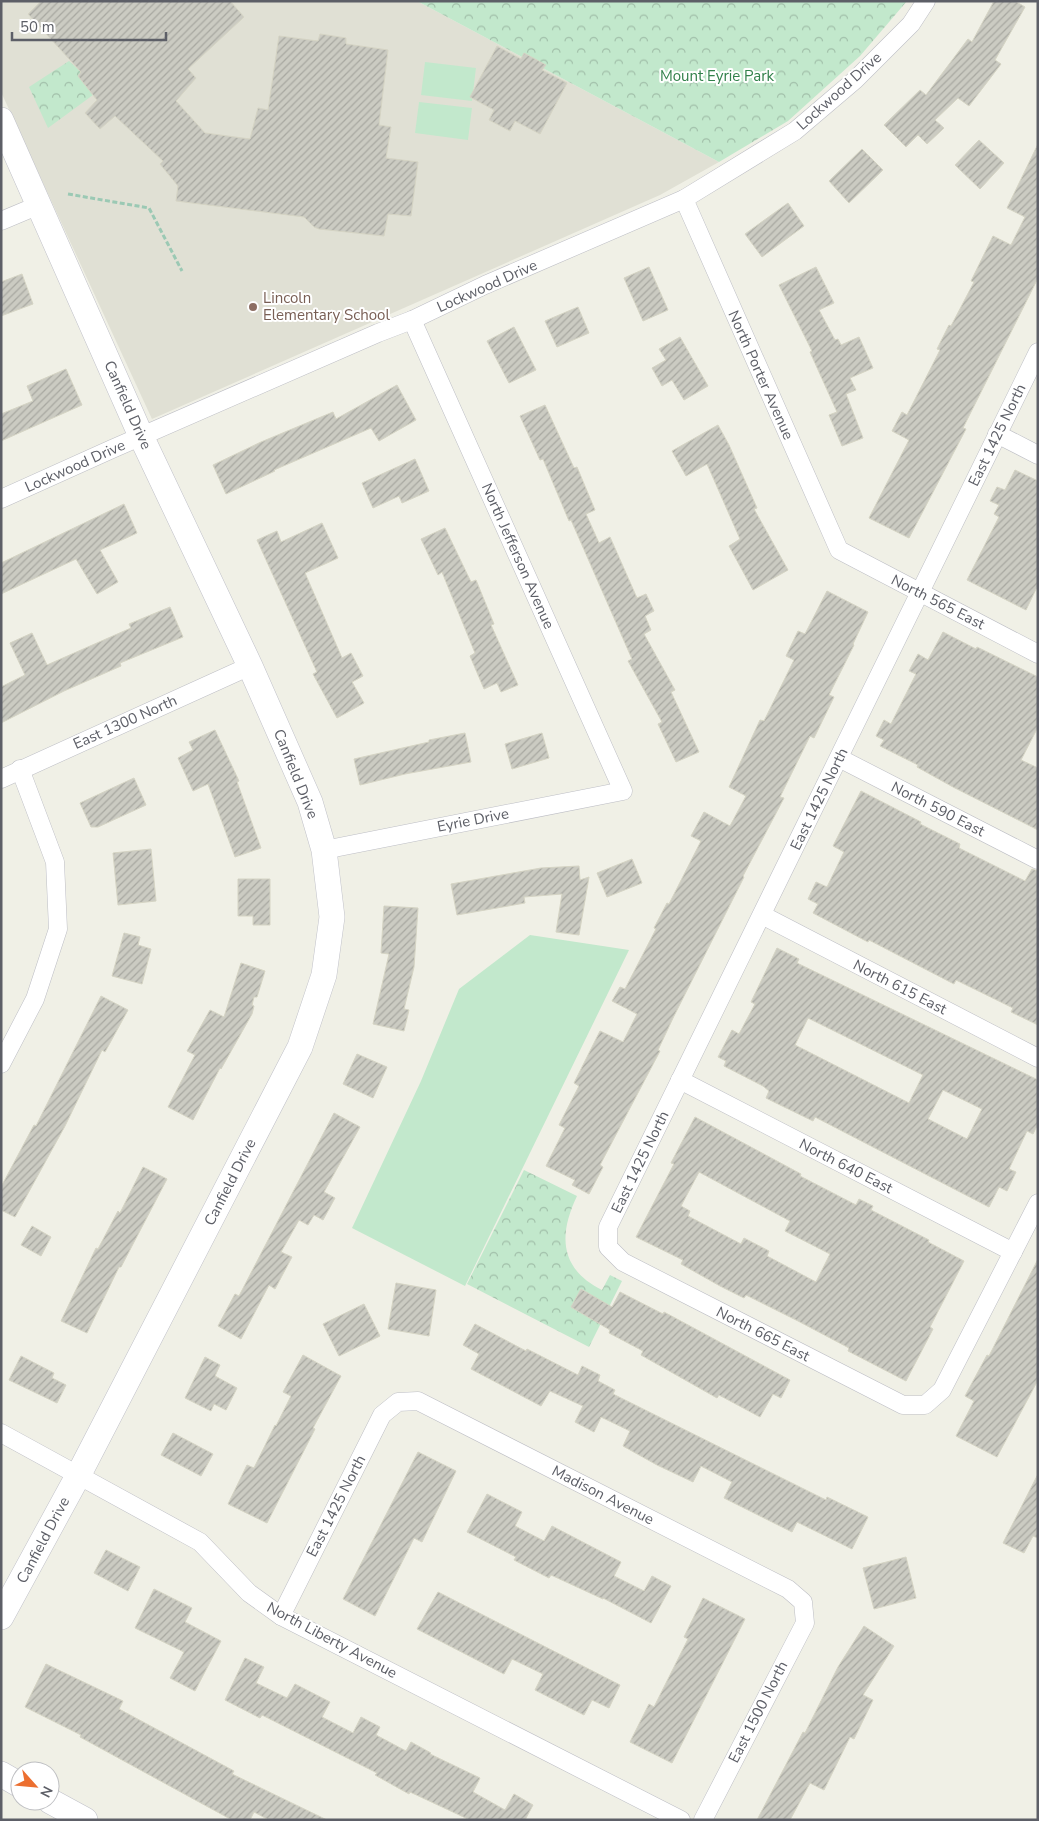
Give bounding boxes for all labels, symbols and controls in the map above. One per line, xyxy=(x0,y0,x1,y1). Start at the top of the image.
scale bar xyxy=(12,10,166,42)
text: 50 m xyxy=(20,17,55,37)
street label: Lockwood Drive xyxy=(792,47,886,135)
park label: Mount Eyrie Park xyxy=(660,66,775,86)
street label: Lockwood Drive xyxy=(434,255,540,317)
place label: Lincoln Elementary School xyxy=(263,288,390,325)
marker: Lincoln Elementary School xyxy=(247,301,259,313)
street label: North Porter Avenue xyxy=(723,307,799,443)
street label: Canfield Drive xyxy=(99,357,157,453)
street label: East 1425 North xyxy=(964,380,1030,490)
street label: Lockwood Drive xyxy=(22,435,128,497)
street label: North Jefferson Avenue xyxy=(477,480,559,632)
street label: North 565 East xyxy=(888,570,989,635)
street label: East 1300 North xyxy=(70,690,180,754)
street label: Canfield Drive xyxy=(269,726,323,822)
street label: East 1425 North xyxy=(786,744,852,854)
street label: North 590 East xyxy=(888,777,989,842)
street label: Eyrie Drive xyxy=(435,803,511,837)
street label: North 615 East xyxy=(850,955,951,1020)
street label: East 1425 North xyxy=(607,1107,673,1217)
street label: North 640 East xyxy=(796,1134,897,1199)
street label: Canfield Drive xyxy=(199,1135,261,1229)
street label: North 665 East xyxy=(713,1302,814,1367)
street label: East 1425 North xyxy=(302,1452,370,1560)
street label: Madison Avenue xyxy=(549,1461,657,1529)
street label: Canfield Drive xyxy=(12,1493,74,1587)
street label: North Liberty Avenue xyxy=(263,1597,401,1683)
street label: East 1500 North xyxy=(724,1658,792,1766)
north arrow xyxy=(10,1761,60,1811)
text: N xyxy=(35,1783,57,1801)

